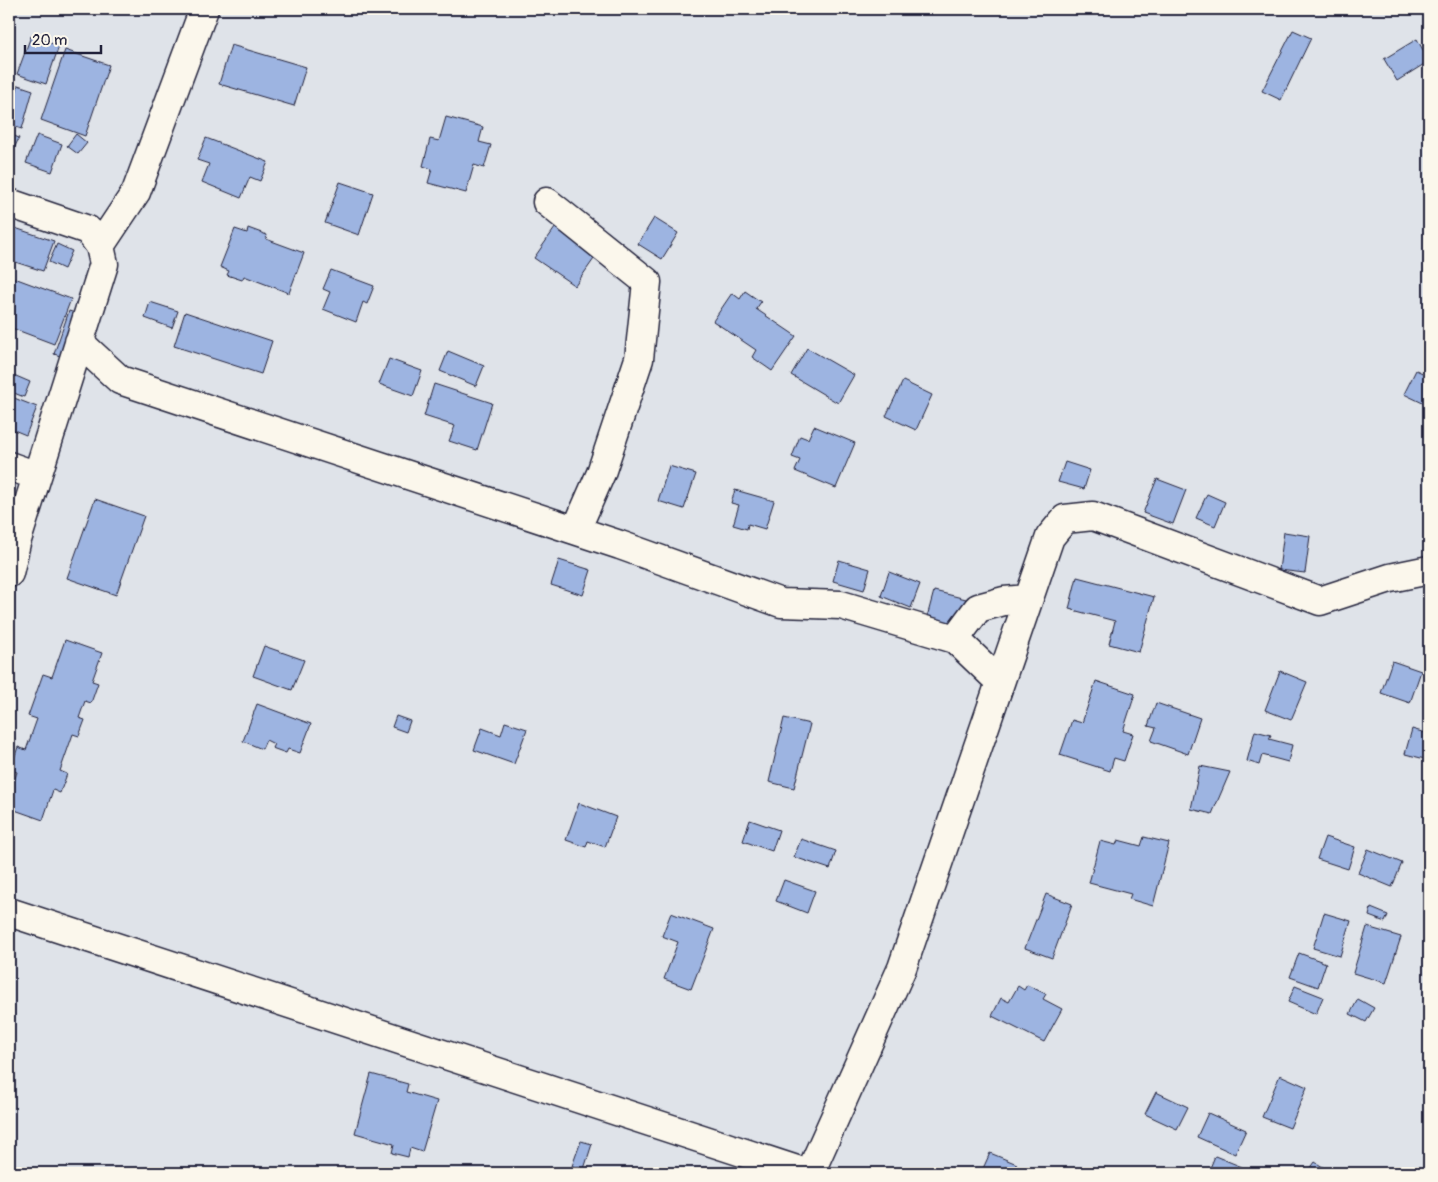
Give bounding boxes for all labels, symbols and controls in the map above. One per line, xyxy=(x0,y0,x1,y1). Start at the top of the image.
scale bar xyxy=(25,22,101,54)
text: 20 m xyxy=(32,31,67,50)

